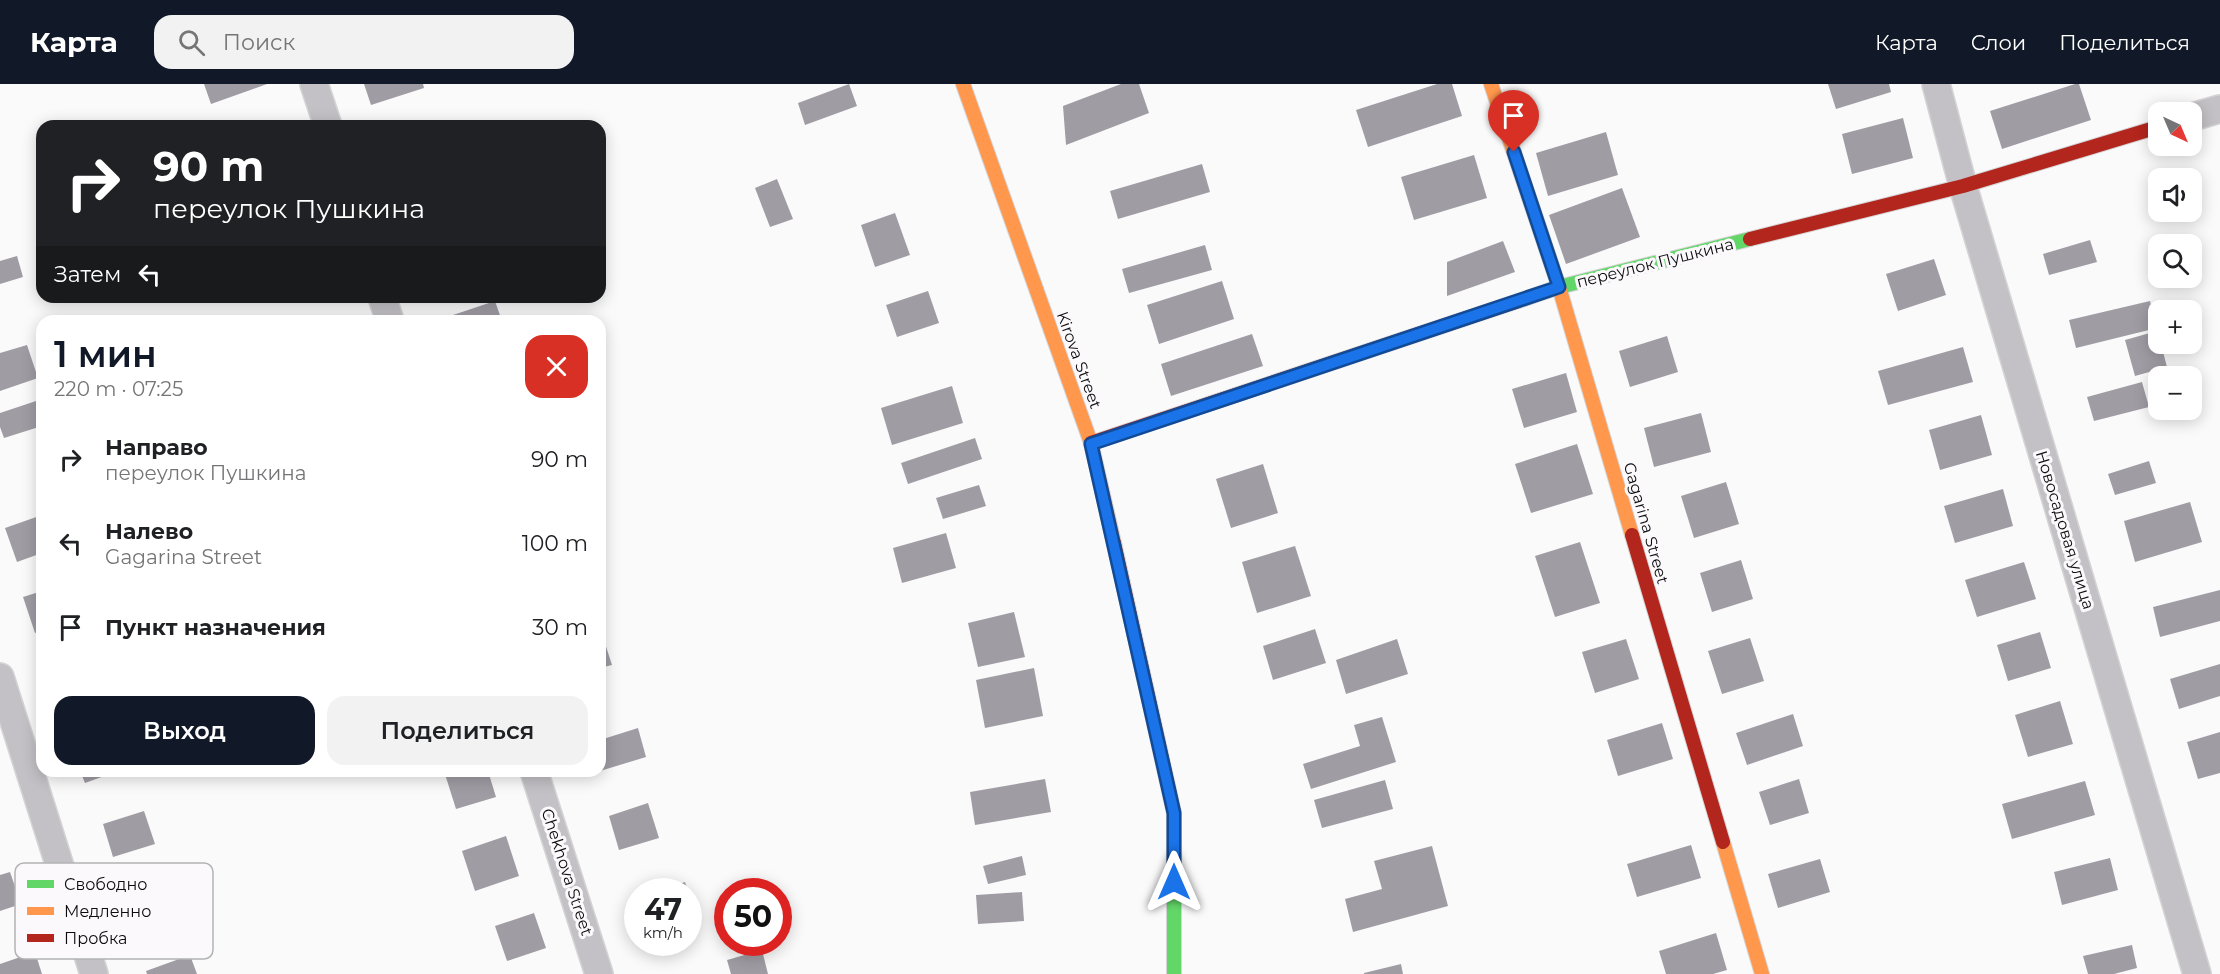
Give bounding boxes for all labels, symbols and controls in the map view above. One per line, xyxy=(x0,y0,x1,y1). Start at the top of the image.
search box xyxy=(154,15,574,69)
text: Карта xyxy=(30,25,118,59)
icon: search xyxy=(175,26,208,59)
text: Поиск xyxy=(223,29,295,56)
text: Карта xyxy=(1875,30,1938,55)
text: Слои xyxy=(1971,30,2026,55)
text: Поделиться xyxy=(2059,30,2190,55)
pin xyxy=(1488,90,1539,152)
icon: arrive xyxy=(1497,99,1530,132)
north arrow xyxy=(2148,102,2202,156)
map controls xyxy=(2148,102,2202,420)
text: 90 m xyxy=(153,140,264,192)
icon: right xyxy=(54,144,132,222)
button: sound xyxy=(2148,168,2202,222)
text: переулок Пушкина xyxy=(153,192,425,225)
street label: переулок Пушкина xyxy=(1575,234,1735,292)
button: search xyxy=(2148,234,2202,288)
icon: left xyxy=(133,258,166,291)
text: Затем xyxy=(54,261,121,288)
button: + xyxy=(2148,300,2202,354)
street label: Kirova Street xyxy=(1053,309,1106,412)
text: 1 мин xyxy=(54,332,157,376)
button: close xyxy=(525,335,588,398)
button: − xyxy=(2148,366,2202,420)
text: 220 m · 07:25 xyxy=(54,377,183,401)
text: Направо xyxy=(105,434,208,461)
icon: right xyxy=(54,443,87,476)
text: 90 m xyxy=(531,446,588,473)
street label: Новосадовая улица xyxy=(2032,448,2098,612)
street label: Gagarina Street xyxy=(1620,460,1673,586)
text: переулок Пушкина xyxy=(105,461,306,485)
text: Налево xyxy=(105,518,193,545)
icon: left xyxy=(54,527,87,560)
text: 100 m xyxy=(522,530,588,557)
text: Gagarina Street xyxy=(105,545,262,569)
icon: arrive xyxy=(54,611,87,644)
text: Пункт назначения xyxy=(105,614,326,641)
text: 30 m xyxy=(532,614,588,641)
button: Выход xyxy=(54,696,315,765)
button: Поделиться xyxy=(327,696,588,765)
street label: Chekhova Street xyxy=(538,806,597,938)
position arrow xyxy=(1142,850,1206,914)
legend xyxy=(15,863,213,959)
text: Свободно xyxy=(64,875,147,894)
speed limit sign: 50 xyxy=(714,878,792,956)
text: 47 xyxy=(644,891,682,928)
text: Медленно xyxy=(64,902,151,921)
text: km/h xyxy=(643,923,683,942)
text: Пробка xyxy=(64,929,127,948)

